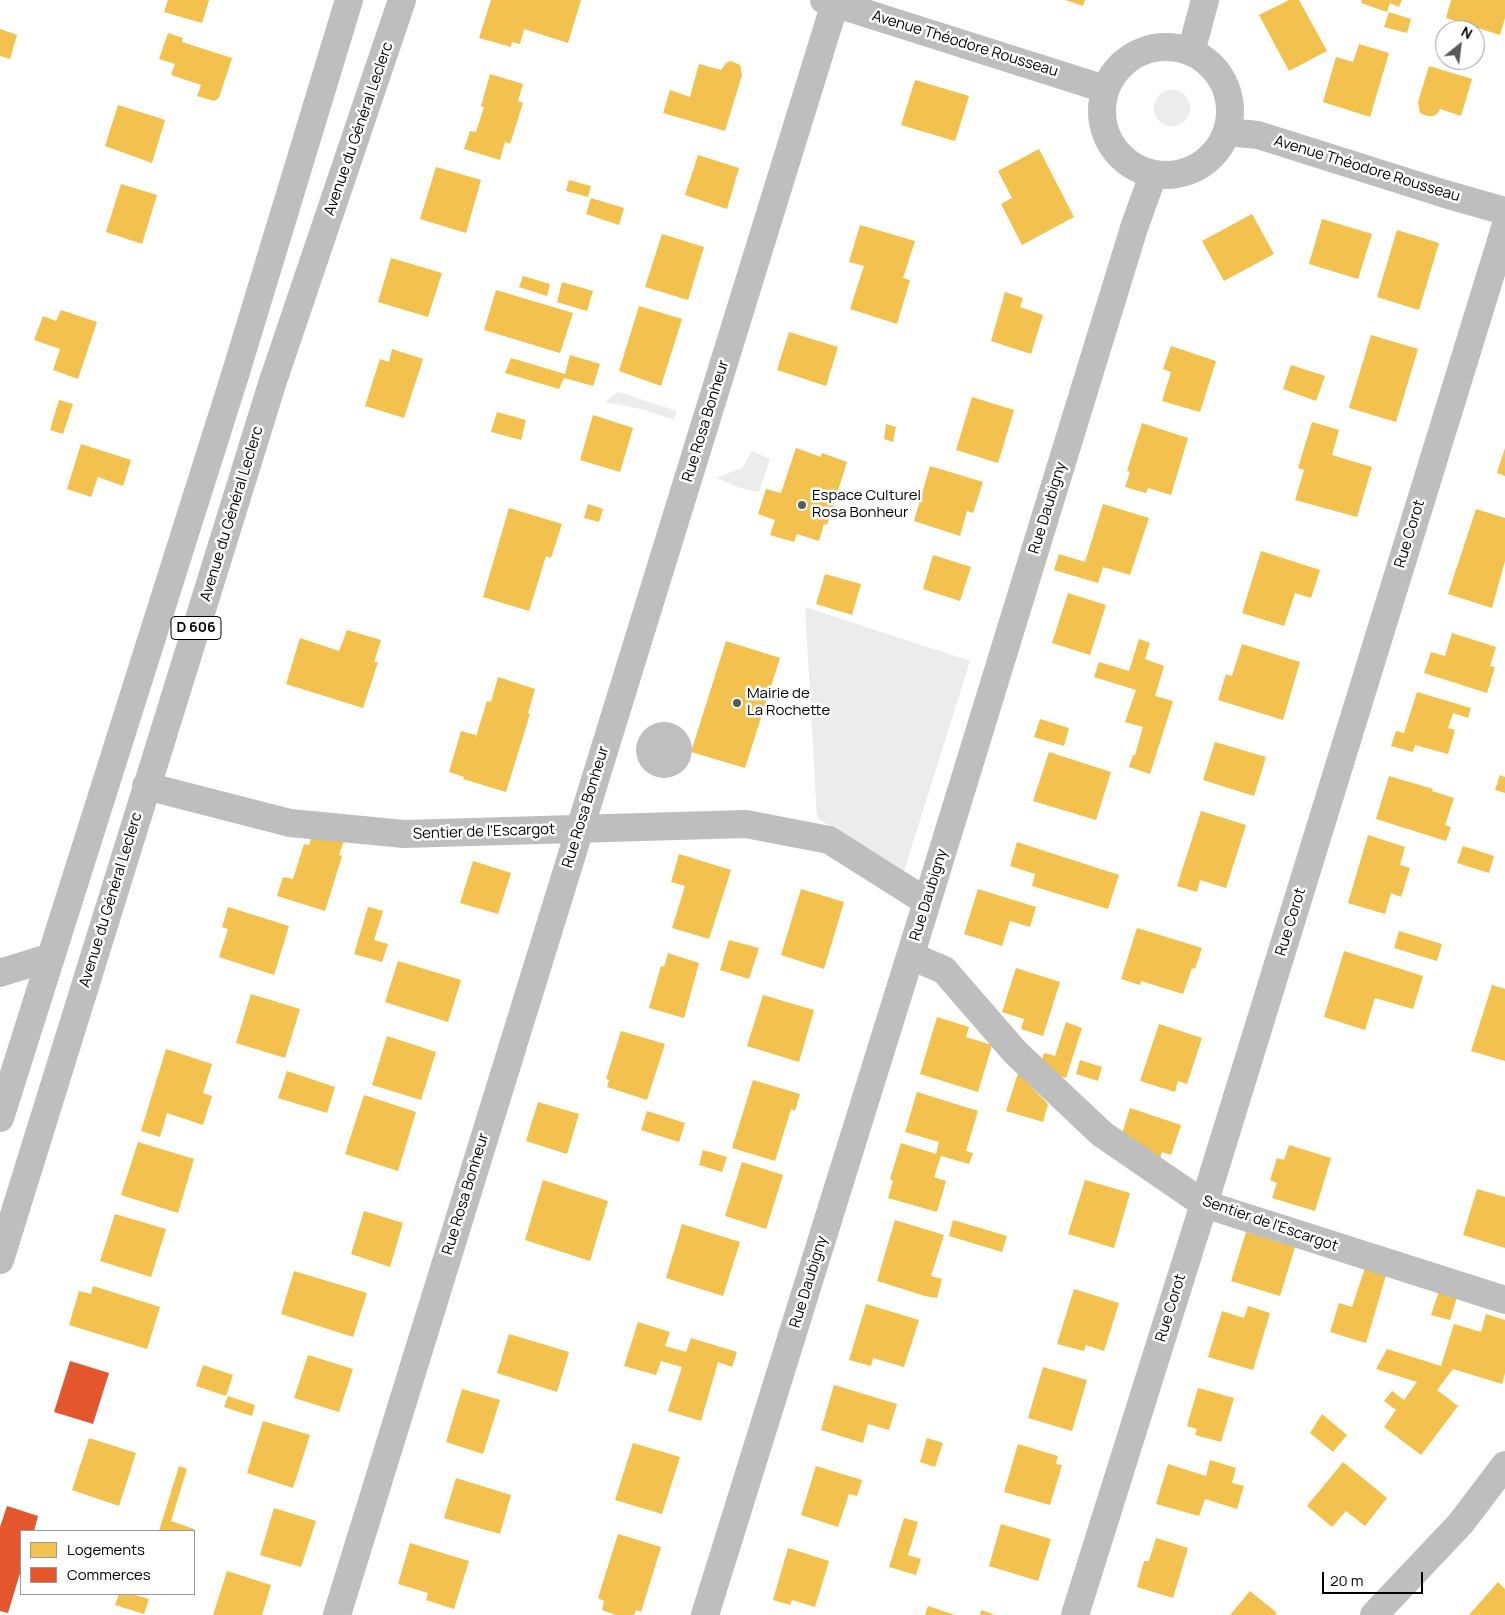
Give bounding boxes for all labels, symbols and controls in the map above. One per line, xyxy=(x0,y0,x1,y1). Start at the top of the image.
street label: Avenue Théodore Rousseau xyxy=(870,7,1060,81)
north arrow xyxy=(1435,20,1485,70)
text: N xyxy=(1458,22,1476,43)
street label: Avenue du Général Leclerc xyxy=(321,40,397,218)
street label: Avenue Théodore Rousseau xyxy=(1272,132,1462,206)
street label: Rue Rosa Bonheur xyxy=(679,358,733,484)
street label: Avenue du Général Leclerc xyxy=(197,424,267,604)
street label: Rue Daubigny xyxy=(1025,460,1071,556)
place label: Espace Culturel Rosa Bonheur xyxy=(812,487,921,522)
street label: Rue Corot xyxy=(1391,498,1429,570)
marker: Espace Culturel Rosa Bonheur xyxy=(796,499,808,511)
road number: D 606 xyxy=(171,616,221,640)
place label: Mairie de La Rochette xyxy=(747,685,830,720)
marker: Mairie de La Rochette xyxy=(731,697,743,709)
street label: Rue Rosa Bonheur xyxy=(559,744,613,870)
street label: Avenue du Général Leclerc xyxy=(76,810,146,990)
street label: Sentier de l'Escargot xyxy=(413,821,555,843)
street label: Rue Daubigny xyxy=(906,847,952,943)
street label: Rue Corot xyxy=(1272,886,1310,958)
street label: Rue Rosa Bonheur xyxy=(439,1131,493,1257)
street label: Sentier de l'Escargot xyxy=(1200,1192,1340,1256)
street label: Rue Daubigny xyxy=(786,1234,832,1330)
street label: Rue Corot xyxy=(1152,1272,1190,1344)
legend xyxy=(20,1530,195,1595)
text: Logements xyxy=(67,1539,145,1560)
scale bar xyxy=(1325,1562,1426,1594)
text: Commerces xyxy=(67,1564,151,1585)
text: 20 m xyxy=(1330,1570,1363,1591)

